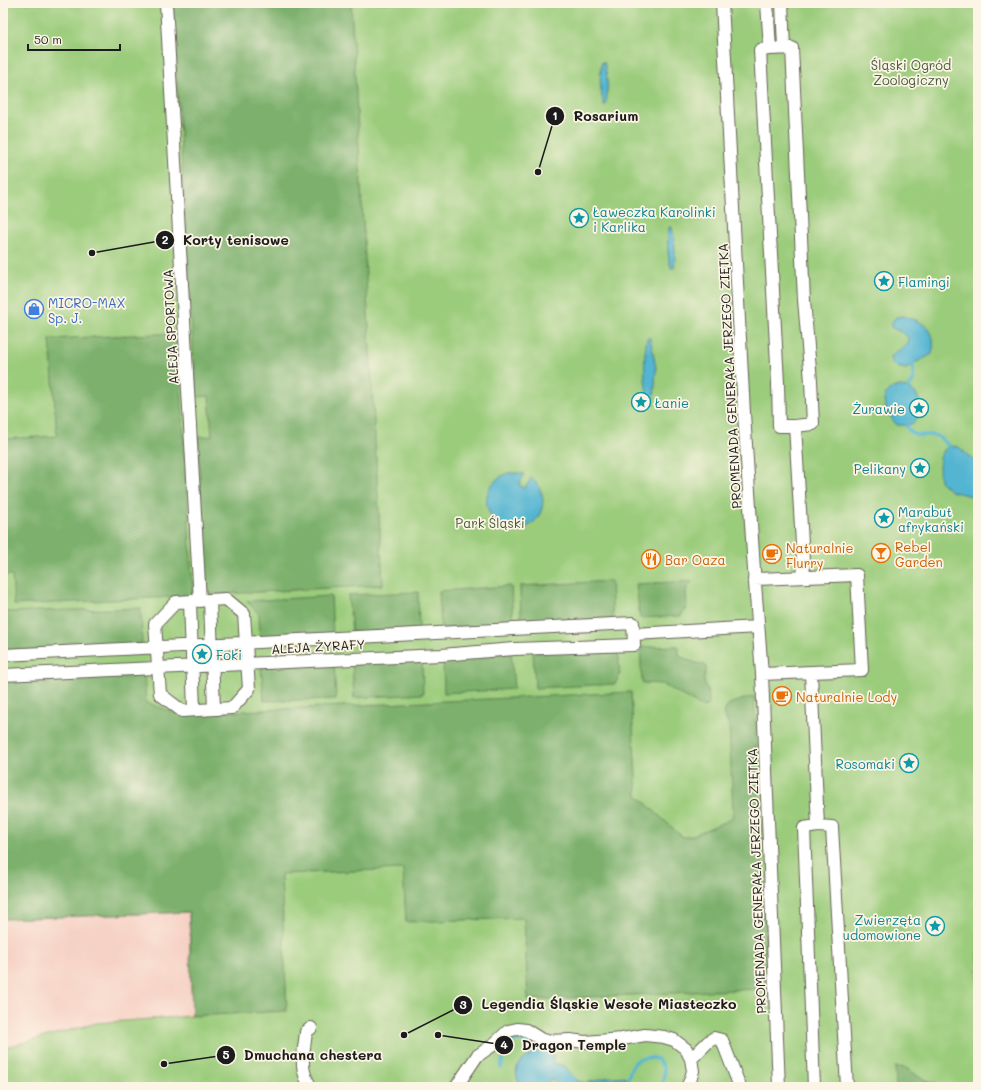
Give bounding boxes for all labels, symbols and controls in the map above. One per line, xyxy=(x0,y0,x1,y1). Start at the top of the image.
scale bar xyxy=(28,26,120,52)
text: 50 m xyxy=(34,31,62,47)
park label: Śląski Ogród Zoologiczny xyxy=(871,56,951,88)
callout: Rosarium xyxy=(545,103,646,129)
text: Rosarium xyxy=(573,106,639,125)
text: 1 xyxy=(552,107,558,123)
place label: Ławeczka Karolinki i Karlika xyxy=(593,203,716,235)
place icon: Ławeczka Karolinki i Karlika xyxy=(568,207,590,229)
callout: Korty tenisowe xyxy=(155,227,296,253)
text: Korty tenisowe xyxy=(183,230,289,249)
text: 2 xyxy=(162,231,169,247)
street label: PROMENADA GENERAŁA JERZEGO ZIĘTKA xyxy=(714,243,744,509)
street label: ALEJA SPORTOWA xyxy=(158,269,182,385)
place icon: Flamingi xyxy=(873,270,895,292)
place label: Flamingi xyxy=(898,273,950,290)
place label: MICRO-MAX Sp. J. xyxy=(48,294,125,326)
shop icon: MICRO-MAX Sp. J. xyxy=(23,298,45,320)
place icon: Łanie xyxy=(630,391,652,413)
place label: Łanie xyxy=(655,394,689,411)
place icon: Żurawie xyxy=(908,397,930,419)
place label: Żurawie xyxy=(852,400,905,417)
place icon: Pelikany xyxy=(909,457,931,479)
place label: Pelikany xyxy=(854,460,906,477)
place label: Marabut afrykański xyxy=(898,503,964,535)
place icon: Marabut afrykański xyxy=(873,507,895,529)
park label: Park Śląski xyxy=(455,514,525,531)
place label: Rebel Garden xyxy=(895,538,943,570)
place label: Naturalnie Flurry xyxy=(786,539,854,571)
bar icon: Rebel Garden xyxy=(870,542,892,564)
cafe icon: Naturalnie Flurry xyxy=(761,543,783,565)
restaurant icon: Bar Oaza xyxy=(640,548,662,570)
place label: Bar Oaza xyxy=(665,551,726,568)
street label: ALEJA ŻYRAFY xyxy=(271,635,365,657)
place icon: Foki xyxy=(191,643,213,665)
place label: Foki xyxy=(216,646,242,663)
cafe icon: Naturalnie Lody xyxy=(771,685,793,707)
place label: Naturalnie Lody xyxy=(796,688,898,705)
street label: PROMENADA GENERAŁA JERZEGO ZIĘTKA xyxy=(743,748,769,1014)
place icon: Rosomaki xyxy=(898,752,920,774)
place label: Rosomaki xyxy=(836,755,895,772)
place label: Zwierzęta udomowione xyxy=(843,911,921,943)
place icon: Zwierzęta udomowione xyxy=(924,915,946,937)
callout: Legendia Śląskie Wesołe Miasteczko xyxy=(453,992,744,1018)
text: Legendia Śląskie Wesołe Miasteczko xyxy=(481,994,737,1013)
text: 3 xyxy=(459,996,467,1012)
callout: Dragon Temple xyxy=(494,1032,634,1058)
text: Dragon Temple xyxy=(522,1035,626,1054)
text: 4 xyxy=(500,1036,508,1052)
callout: Dmuchana chestera xyxy=(216,1042,390,1068)
text: Dmuchana chestera xyxy=(244,1045,383,1064)
text: 5 xyxy=(222,1046,230,1062)

